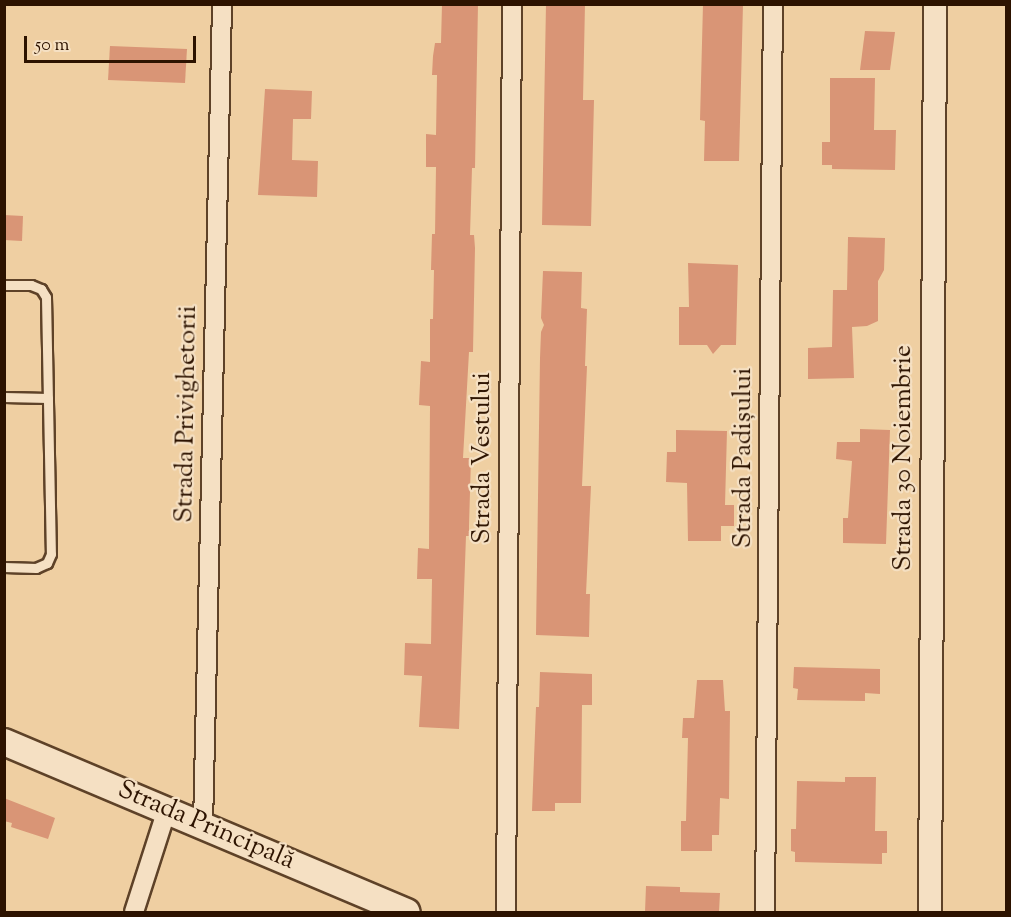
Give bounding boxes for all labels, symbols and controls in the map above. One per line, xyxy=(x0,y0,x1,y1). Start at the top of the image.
scale bar xyxy=(27,24,200,62)
text: 50 m xyxy=(35,33,69,59)
street label: Strada Privighetorii xyxy=(170,305,204,523)
street label: Strada 30 Noiembrie xyxy=(888,345,920,571)
street label: Strada Padișului xyxy=(728,368,760,548)
street label: Strada Vestului xyxy=(467,372,499,544)
street label: Strada Principală xyxy=(113,775,299,877)

